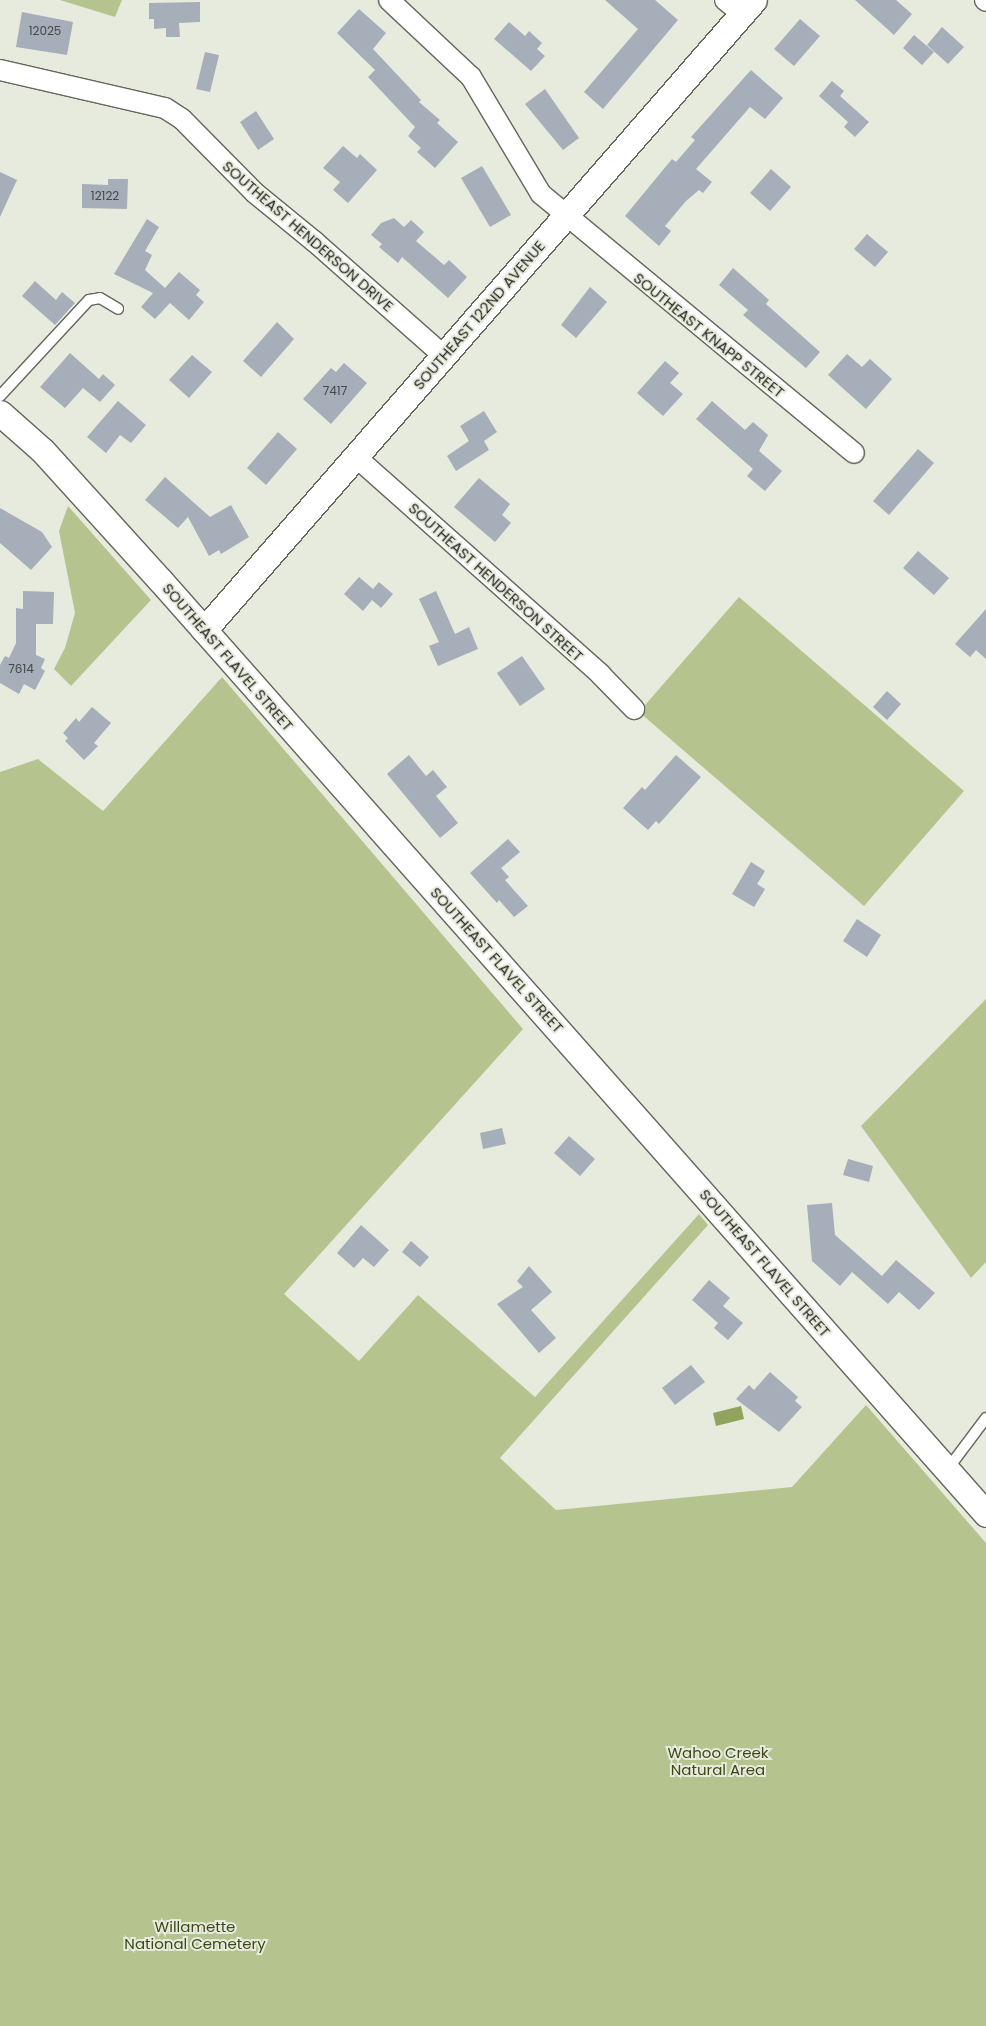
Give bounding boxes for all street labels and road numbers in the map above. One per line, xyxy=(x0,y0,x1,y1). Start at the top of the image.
street label: SOUTHEAST HENDERSON DRIVE xyxy=(219,157,397,315)
street label: SOUTHEAST 122ND AVENUE xyxy=(409,237,549,393)
street label: SOUTHEAST KNAPP STREET xyxy=(630,269,788,401)
street label: SOUTHEAST HENDERSON STREET xyxy=(405,499,587,665)
street label: SOUTHEAST FLAVEL STREET xyxy=(159,579,297,735)
street label: SOUTHEAST FLAVEL STREET xyxy=(427,883,567,1037)
street label: SOUTHEAST FLAVEL STREET xyxy=(696,1185,834,1341)

